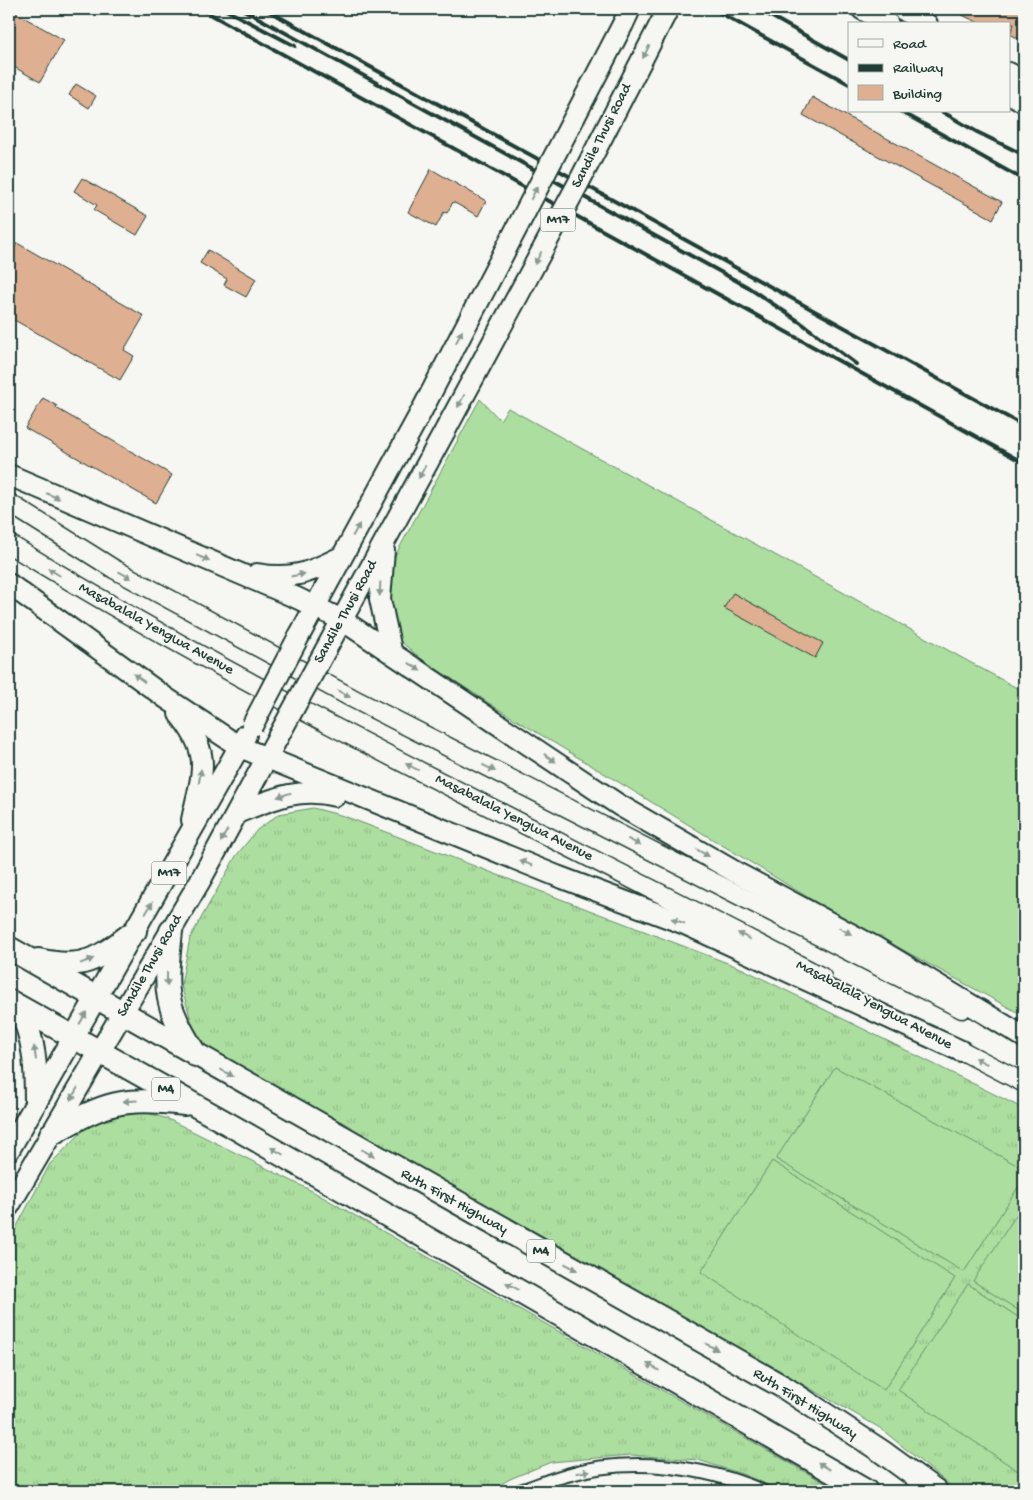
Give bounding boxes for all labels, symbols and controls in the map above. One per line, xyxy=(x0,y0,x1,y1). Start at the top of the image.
legend xyxy=(848,22,1010,112)
text: Road xyxy=(893,36,927,54)
one-way arrow xyxy=(642,45,650,59)
text: Railway xyxy=(893,60,944,78)
street label: Sandile Thusi Road xyxy=(568,80,637,191)
text: Building xyxy=(892,86,942,104)
one-way arrow xyxy=(530,186,538,200)
road number: M17 xyxy=(540,208,576,232)
one-way arrow xyxy=(534,251,542,265)
one-way arrow xyxy=(455,330,463,344)
one-way arrow xyxy=(457,394,465,408)
one-way arrow xyxy=(418,465,427,479)
one-way arrow xyxy=(46,492,60,500)
one-way arrow xyxy=(352,523,360,538)
one-way arrow xyxy=(196,554,211,562)
street label: Sandile Thusi Road xyxy=(310,556,382,667)
one-way arrow xyxy=(48,568,61,577)
one-way arrow xyxy=(118,570,131,579)
one-way arrow xyxy=(291,571,307,579)
street label: Masabalala Yengwa Avenue xyxy=(75,579,237,679)
one-way arrow xyxy=(376,581,384,597)
one-way arrow xyxy=(409,662,422,672)
one-way arrow xyxy=(133,673,146,684)
one-way arrow xyxy=(337,690,352,698)
one-way arrow xyxy=(543,753,557,763)
one-way arrow xyxy=(405,763,419,771)
one-way arrow xyxy=(482,764,496,772)
one-way arrow xyxy=(197,768,205,784)
street label: Masabalala Yengwa Avenue xyxy=(432,770,596,866)
one-way arrow xyxy=(277,792,292,800)
one-way arrow xyxy=(220,829,228,844)
one-way arrow xyxy=(626,838,641,846)
one-way arrow xyxy=(696,848,709,857)
one-way arrow xyxy=(519,859,534,867)
road number: M17 xyxy=(152,861,186,884)
one-way arrow xyxy=(144,901,153,914)
street label: Sandile Thusi Road xyxy=(113,911,187,1020)
one-way arrow xyxy=(671,917,685,925)
one-way arrow xyxy=(838,927,853,935)
one-way arrow xyxy=(737,932,751,940)
street label: Masabalala Yengwa Avenue xyxy=(793,956,956,1054)
one-way arrow xyxy=(80,957,95,965)
one-way arrow xyxy=(162,971,170,987)
one-way arrow xyxy=(79,1011,88,1024)
one-way arrow xyxy=(30,1045,38,1061)
one-way arrow xyxy=(974,1057,988,1065)
one-way arrow xyxy=(220,1069,234,1077)
road number: M4 xyxy=(152,1078,180,1100)
one-way arrow xyxy=(70,1087,78,1102)
one-way arrow xyxy=(122,1097,138,1105)
one-way arrow xyxy=(269,1147,284,1155)
one-way arrow xyxy=(361,1149,376,1157)
street label: Ruth First Highway xyxy=(397,1165,511,1239)
road number: M4 xyxy=(527,1240,555,1262)
one-way arrow xyxy=(564,1263,577,1272)
one-way arrow xyxy=(505,1282,519,1291)
one-way arrow xyxy=(706,1343,719,1352)
one-way arrow xyxy=(646,1363,660,1372)
street label: Ruth First Highway xyxy=(749,1365,861,1444)
one-way arrow xyxy=(817,1462,830,1471)
one-way arrow xyxy=(576,1467,592,1475)

